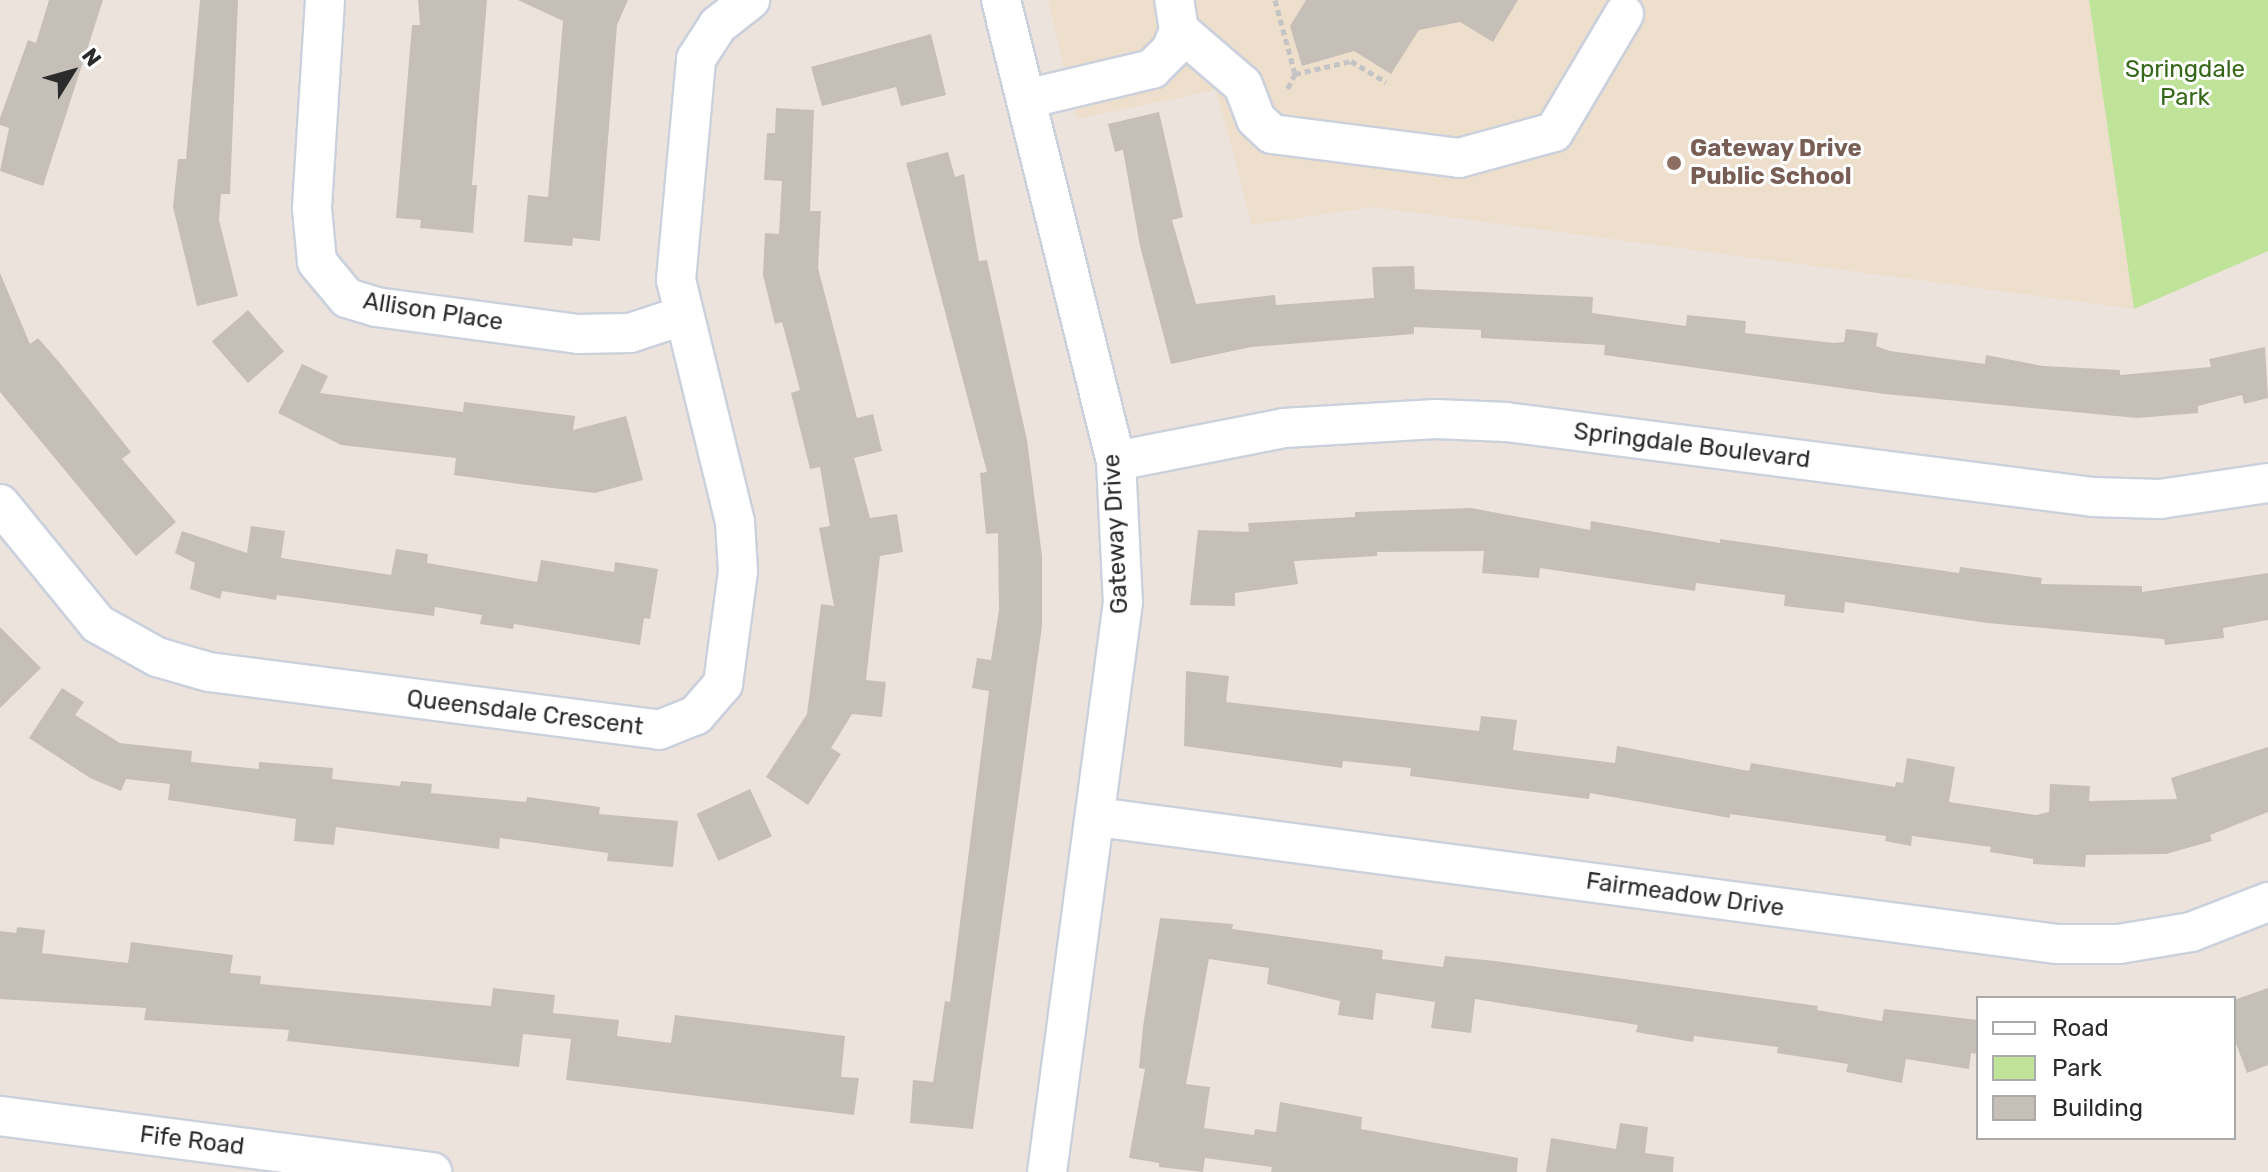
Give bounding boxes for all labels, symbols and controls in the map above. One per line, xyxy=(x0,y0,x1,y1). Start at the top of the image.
north arrow xyxy=(32,32,112,112)
text: N xyxy=(76,43,107,72)
park label: Springdale Park xyxy=(2125,56,2245,112)
place label: Gateway Drive Public School xyxy=(1690,135,1862,191)
marker: Gateway Drive Public School xyxy=(1665,154,1683,172)
street label: Allison Place xyxy=(361,287,505,337)
street label: Springdale Boulevard xyxy=(1572,417,1812,475)
street label: Gateway Drive xyxy=(1097,453,1135,615)
street label: Queensdale Crescent xyxy=(405,684,645,742)
street label: Fairmeadow Drive xyxy=(1584,867,1786,923)
legend xyxy=(1976,996,2236,1140)
text: Road xyxy=(2052,1014,2109,1042)
text: Park xyxy=(2052,1054,2102,1082)
text: Building xyxy=(2052,1094,2143,1122)
street label: Fife Road xyxy=(138,1120,246,1162)

